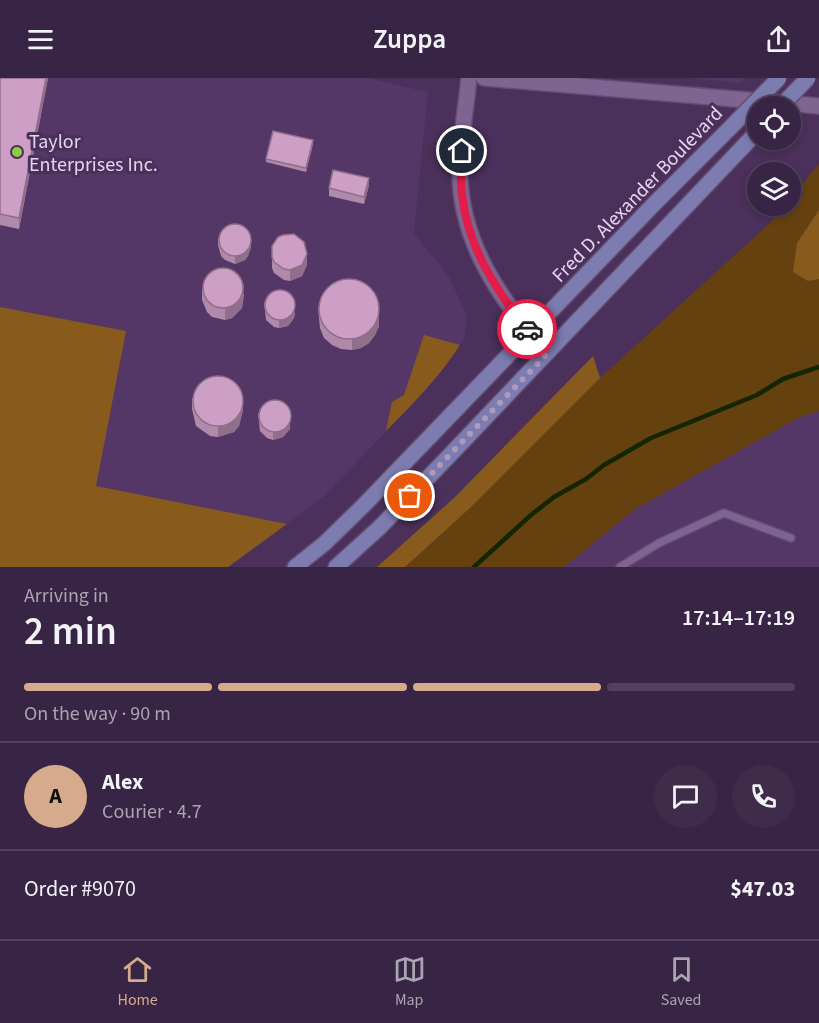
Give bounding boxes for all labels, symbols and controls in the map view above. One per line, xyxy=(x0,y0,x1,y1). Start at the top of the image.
text: Zuppa xyxy=(373,20,446,59)
icon: menu xyxy=(24,23,57,56)
icon: share xyxy=(762,23,795,56)
map controls xyxy=(747,96,801,216)
button: locate xyxy=(747,96,801,150)
street label: Fred D. Alexander Boulevard xyxy=(546,100,730,289)
pin xyxy=(436,125,487,176)
place label: Taylor Enterprises Inc. xyxy=(29,128,158,179)
icon: home xyxy=(445,134,478,167)
marker: Taylor Enterprises Inc. xyxy=(10,145,24,159)
button: layers xyxy=(747,162,801,216)
courier xyxy=(497,299,557,359)
icon: car xyxy=(511,313,544,346)
pin xyxy=(384,470,435,521)
icon: bag xyxy=(393,479,426,512)
text: Arriving in xyxy=(24,582,109,610)
text: 17:14–17:19 xyxy=(682,602,795,634)
text: 2 min xyxy=(24,604,117,660)
text: On the way · 90 m xyxy=(24,700,171,728)
button: chat xyxy=(654,765,717,828)
button: phone xyxy=(732,765,795,828)
text: Alex xyxy=(102,766,143,798)
text: A xyxy=(49,780,62,812)
text: Courier · 4.7 xyxy=(102,798,202,826)
text: Order #9070 xyxy=(24,873,136,905)
text: $47.03 xyxy=(730,873,795,905)
tab: Home xyxy=(117,953,158,1011)
tab: Map xyxy=(393,953,426,1011)
tab: Saved xyxy=(661,953,702,1011)

